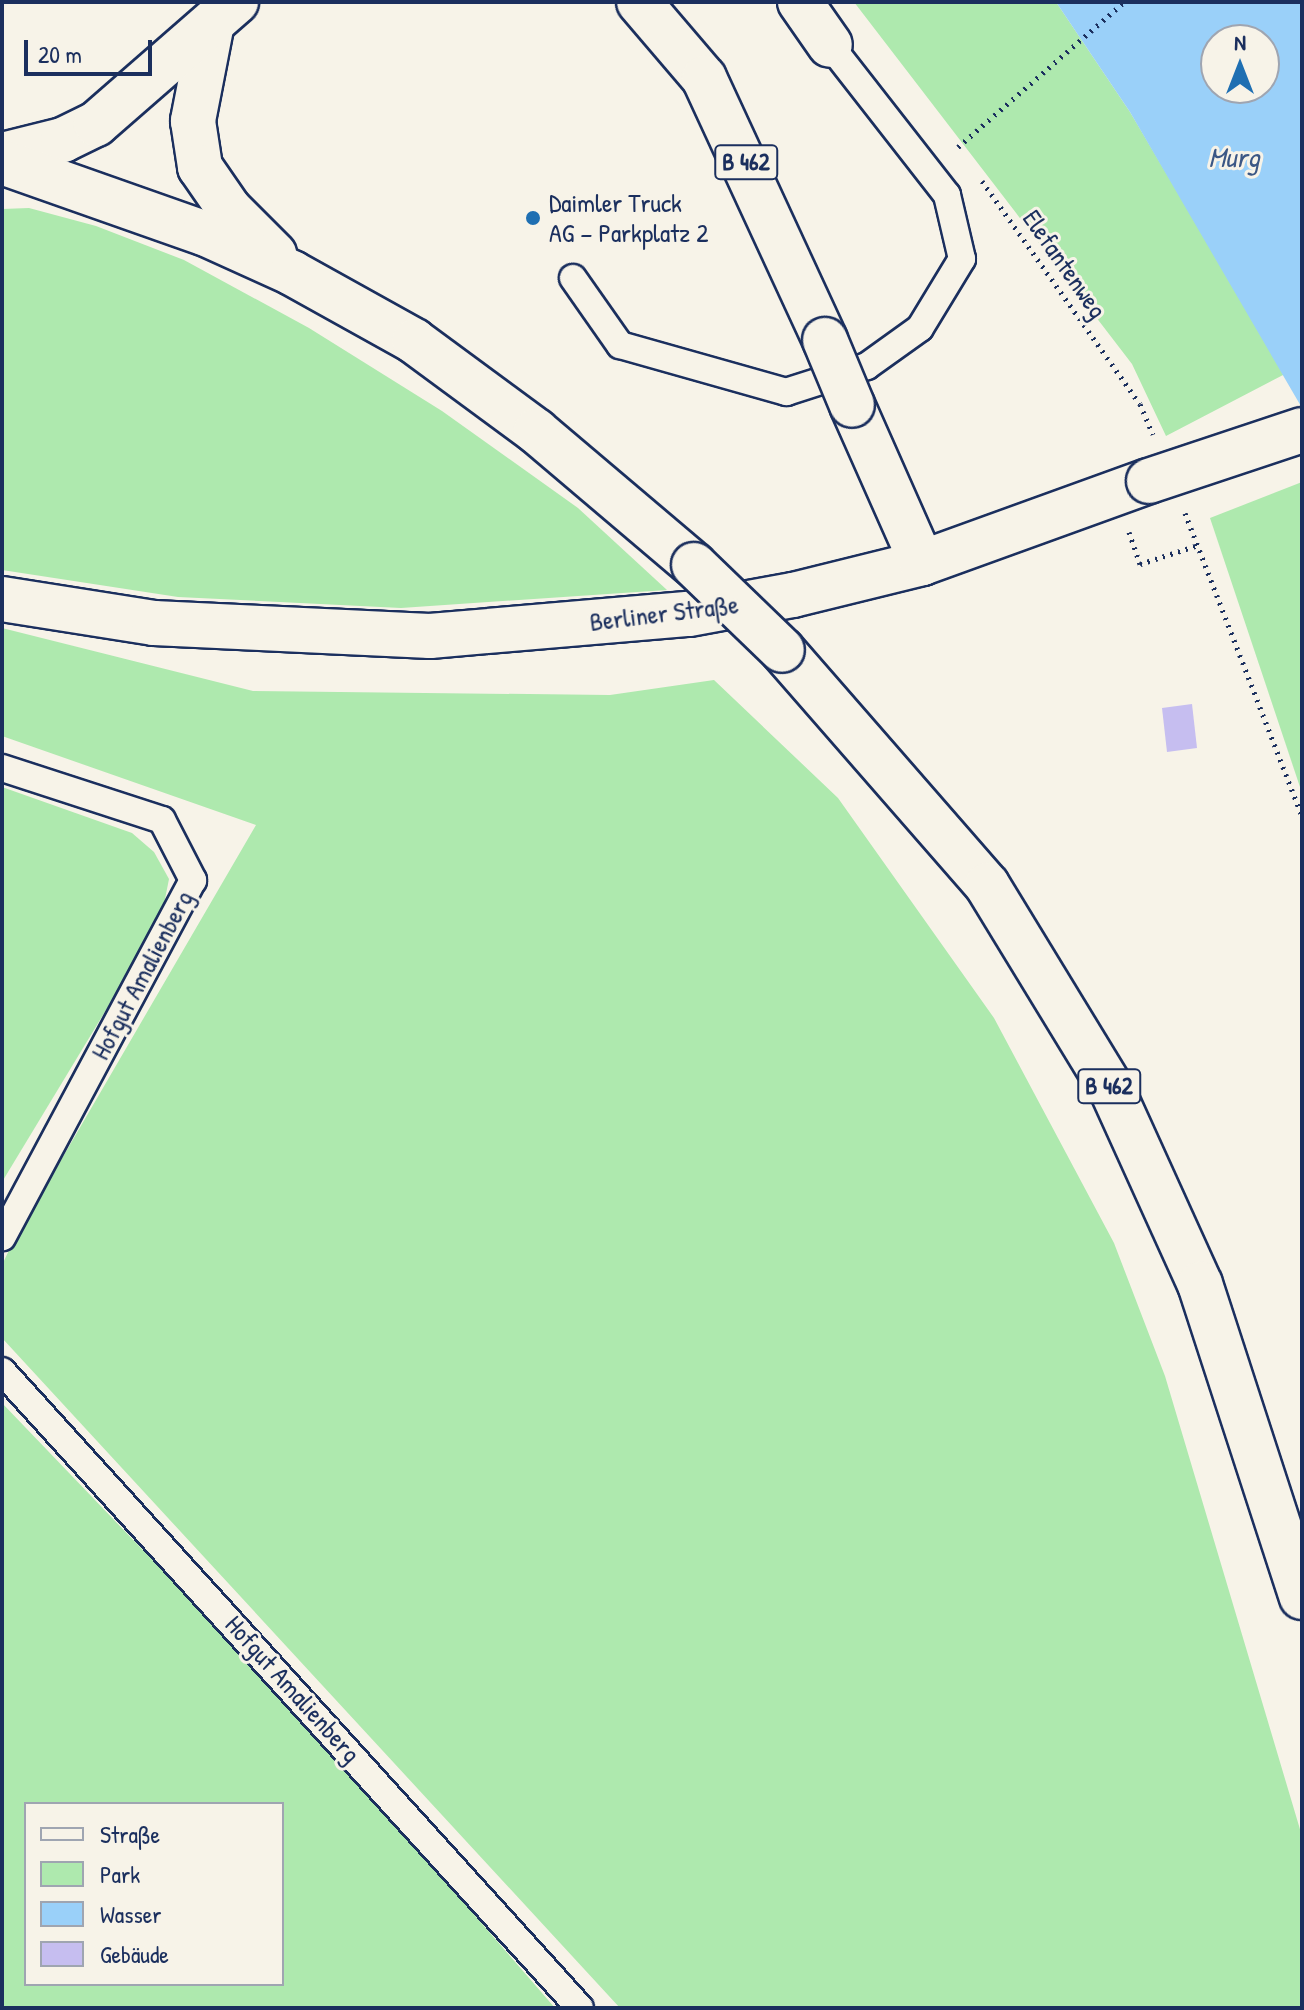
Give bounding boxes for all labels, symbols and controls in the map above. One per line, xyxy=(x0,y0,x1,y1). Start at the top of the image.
scale bar xyxy=(28,24,156,74)
north arrow xyxy=(1200,24,1280,104)
text: N xyxy=(1234,27,1246,57)
text: 20 m xyxy=(38,38,82,70)
water label: Murg xyxy=(1208,140,1260,174)
road number: B 462 xyxy=(714,142,778,182)
place label: Daimler Truck AG − Parkplatz 2 xyxy=(549,187,708,248)
street label: Elefantenweg xyxy=(1016,204,1114,324)
marker: Daimler Truck AG − Parkplatz 2 xyxy=(524,209,542,227)
street label: Berliner Straße xyxy=(588,588,740,638)
street label: Hofgut Amalienberg xyxy=(84,885,200,1065)
road number: B 462 xyxy=(1077,1066,1141,1106)
street label: Hofgut Amalienberg xyxy=(219,1609,367,1769)
legend xyxy=(24,1802,284,1986)
text: Straße xyxy=(100,1818,160,1850)
text: Park xyxy=(100,1858,140,1890)
text: Wasser xyxy=(100,1898,161,1930)
text: Gebäude xyxy=(100,1938,169,1970)

